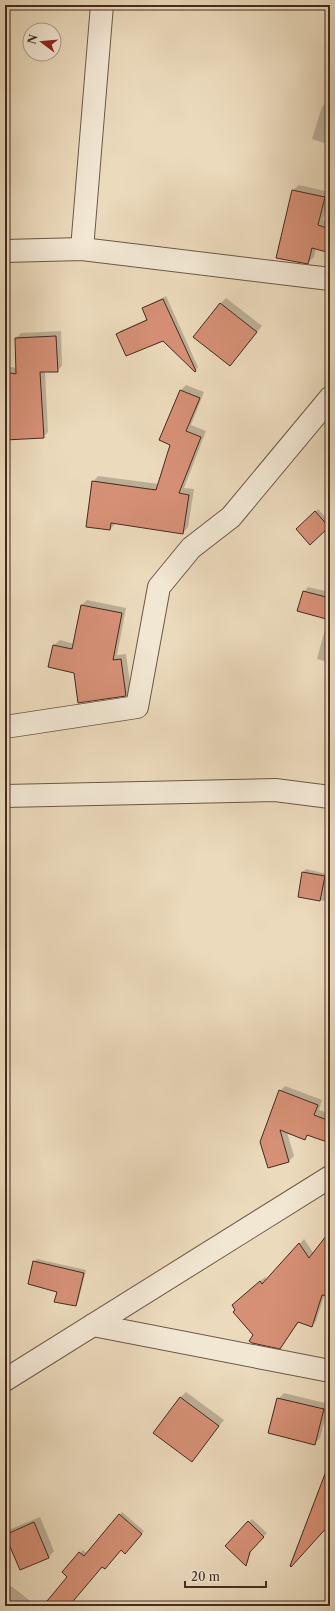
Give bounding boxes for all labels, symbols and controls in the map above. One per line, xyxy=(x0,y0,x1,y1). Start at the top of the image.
north arrow xyxy=(22,22,62,62)
text: N xyxy=(24,32,41,46)
scale bar xyxy=(185,1563,266,1589)
text: 20 m xyxy=(191,1569,220,1584)

